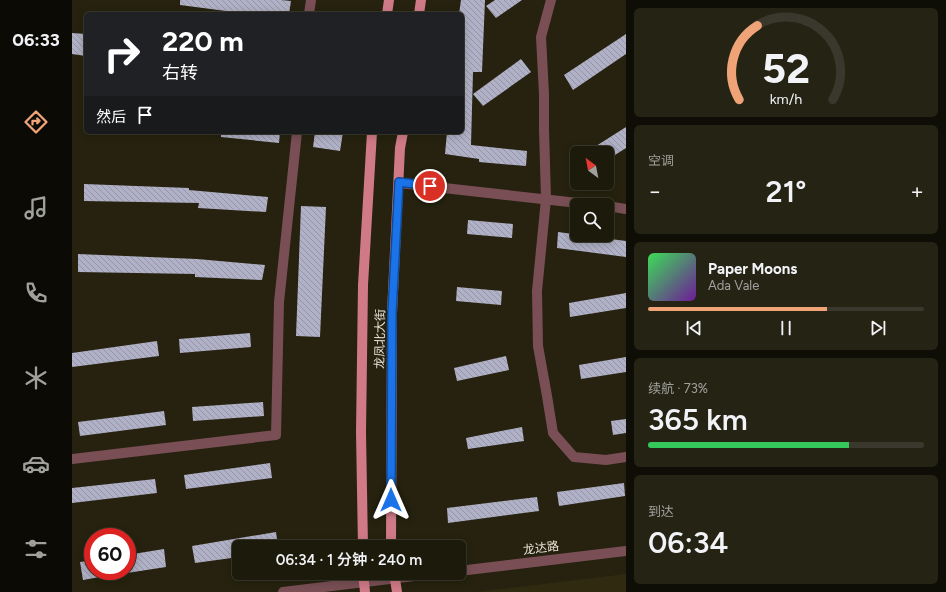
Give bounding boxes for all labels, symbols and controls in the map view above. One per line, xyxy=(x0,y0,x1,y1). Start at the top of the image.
text: 220 m xyxy=(162,24,244,58)
icon: right xyxy=(96,28,148,80)
text: 06:33 xyxy=(12,29,60,51)
text: 52 xyxy=(762,43,810,93)
text: 右转 xyxy=(162,62,198,84)
text: km/h xyxy=(770,90,802,108)
icon: arrive xyxy=(134,104,156,126)
icon: directions xyxy=(22,108,50,136)
text: 然后 xyxy=(96,108,126,126)
north arrow xyxy=(570,146,614,190)
map controls xyxy=(570,146,614,242)
text: 空调 xyxy=(648,153,674,168)
pin xyxy=(413,169,447,203)
text: 21° xyxy=(766,173,806,210)
icon: arrive xyxy=(419,175,441,197)
text: − xyxy=(648,178,662,205)
text: + xyxy=(910,178,924,205)
icon: music xyxy=(22,194,50,222)
button: search xyxy=(570,198,614,242)
text: Paper Moons xyxy=(708,260,797,278)
text: Ada Vale xyxy=(708,278,759,293)
icon: phone xyxy=(22,279,50,307)
street label: 龙凤北大街 xyxy=(372,309,388,369)
icon: previous xyxy=(683,317,705,339)
icon: pause xyxy=(775,317,797,339)
icon: next xyxy=(867,317,889,339)
icon: climate xyxy=(22,364,50,392)
text: 续航 · 73% xyxy=(648,381,708,396)
text: 365 km xyxy=(648,401,748,438)
icon: car xyxy=(22,450,50,478)
position arrow xyxy=(370,479,412,521)
text: 到达 xyxy=(648,504,674,519)
text: 06:34 xyxy=(648,524,728,561)
speed limit sign: 60 xyxy=(84,528,136,580)
icon: filters xyxy=(22,535,50,563)
street label: 龙达路 xyxy=(522,539,560,557)
text: 06:34 · 1 分钟 · 240 m xyxy=(276,551,422,569)

